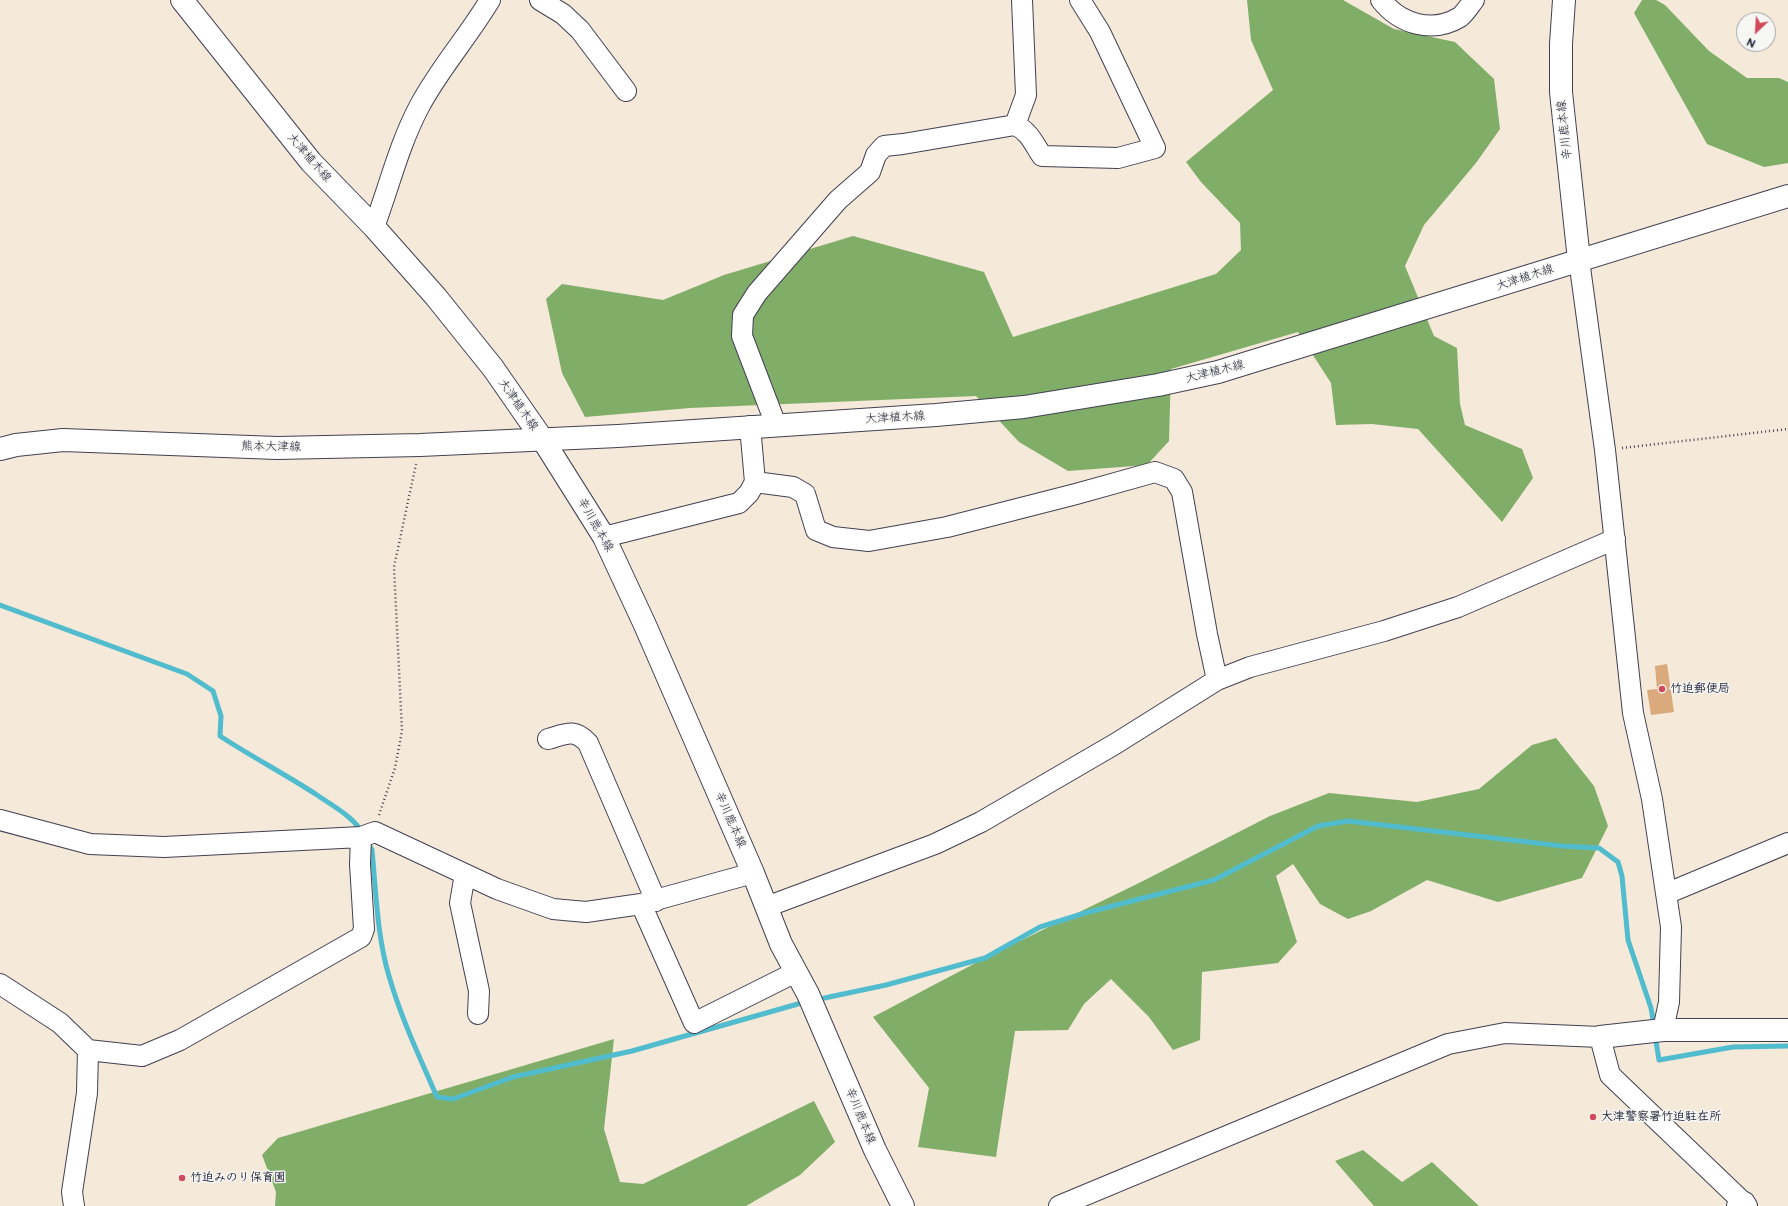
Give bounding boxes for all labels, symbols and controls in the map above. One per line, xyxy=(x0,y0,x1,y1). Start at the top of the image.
north arrow xyxy=(1736,12,1776,52)
text: N xyxy=(1745,35,1758,50)
street label: 辛川鹿本線 xyxy=(1555,99,1575,161)
street label: 大津植木線 xyxy=(284,131,334,185)
street label: 大津植木線 xyxy=(1494,262,1556,294)
street label: 大津植木線 xyxy=(1184,358,1246,386)
street label: 大津植木線 xyxy=(495,376,541,434)
street label: 大津植木線 xyxy=(865,409,925,427)
street label: 熊本大津線 xyxy=(241,439,301,455)
street label: 辛川鹿本線 xyxy=(574,495,616,555)
place label: 竹迫郵便局 xyxy=(1670,682,1730,696)
marker: 竹迫郵便局 xyxy=(1657,684,1667,694)
street label: 辛川鹿本線 xyxy=(711,790,749,850)
street label: 辛川鹿本線 xyxy=(842,1086,878,1146)
place label: 大津警察署竹迫駐在所 xyxy=(1601,1110,1721,1124)
marker: 大津警察署竹迫駐在所 xyxy=(1588,1112,1598,1122)
place label: 竹迫みのり保育園 xyxy=(190,1171,286,1185)
marker: 竹迫みのり保育園 xyxy=(177,1173,187,1183)

